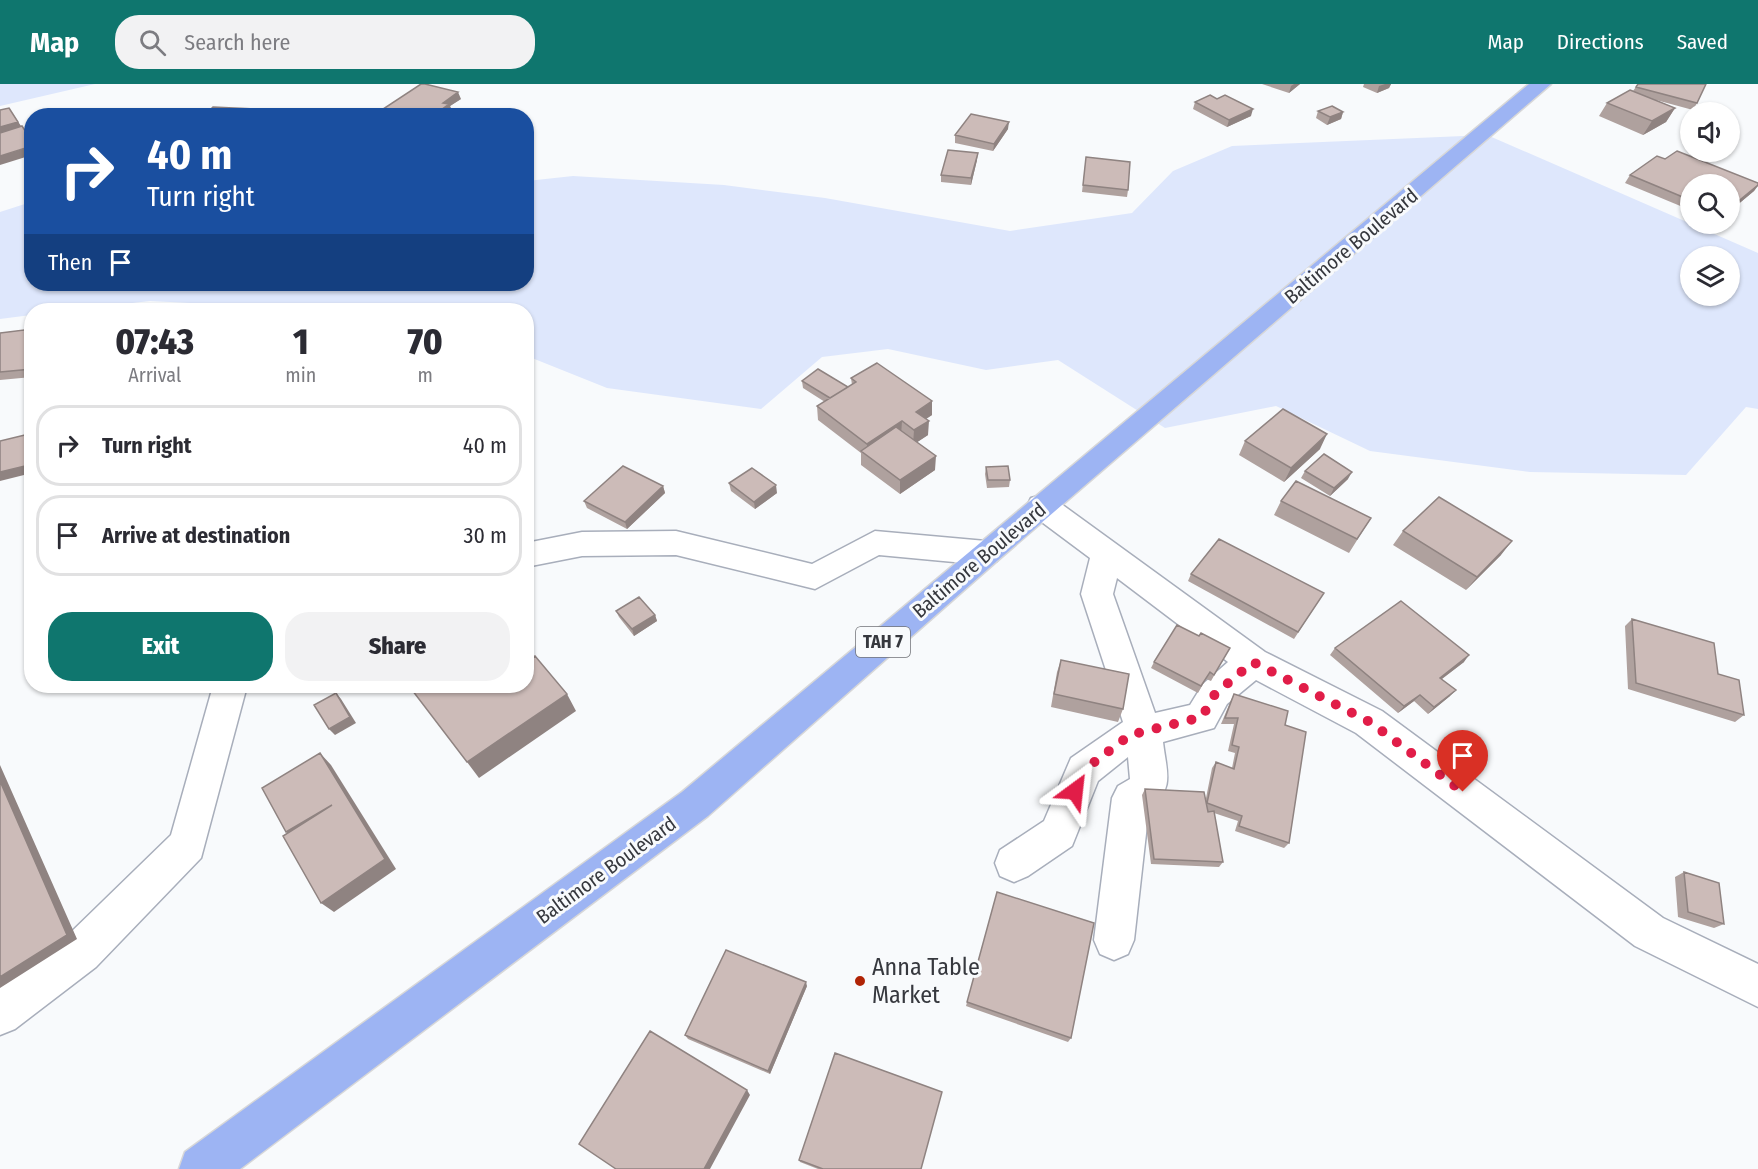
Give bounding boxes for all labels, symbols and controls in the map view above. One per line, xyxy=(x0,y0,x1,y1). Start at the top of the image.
search box xyxy=(115,15,535,69)
text: Map xyxy=(30,26,79,59)
icon: search xyxy=(136,26,169,59)
text: Search here xyxy=(184,29,290,56)
text: Map xyxy=(1487,29,1524,55)
text: Directions xyxy=(1557,29,1644,55)
text: Saved xyxy=(1677,29,1728,55)
map controls xyxy=(1680,102,1740,306)
button: sound xyxy=(1680,102,1740,162)
text: 40 m xyxy=(147,130,232,180)
icon: right xyxy=(48,132,126,210)
button: search xyxy=(1680,174,1740,234)
text: Turn right xyxy=(147,181,255,213)
street label: Baltimore Boulevard xyxy=(1279,183,1423,309)
icon: arrive xyxy=(104,246,137,279)
button: layers xyxy=(1680,246,1740,306)
text: Then xyxy=(48,249,92,276)
text: 07:43 xyxy=(115,320,194,364)
text: 1 xyxy=(293,320,309,364)
text: 70 xyxy=(408,320,443,364)
text: Arrival xyxy=(128,363,181,387)
text: min xyxy=(285,363,316,387)
text: m xyxy=(417,363,433,387)
icon: right xyxy=(51,429,84,462)
text: Turn right xyxy=(102,432,191,459)
text: 40 m xyxy=(463,432,507,459)
street label: Baltimore Boulevard xyxy=(907,497,1051,623)
icon: arrive xyxy=(51,519,84,552)
text: Arrive at destination xyxy=(102,522,290,549)
text: 30 m xyxy=(464,522,507,549)
button: Exit xyxy=(48,612,273,681)
button: Share xyxy=(285,612,510,681)
road number: TAH 7 xyxy=(856,627,910,657)
pin xyxy=(1437,730,1488,792)
icon: arrive xyxy=(1446,739,1479,772)
position arrow xyxy=(1043,759,1107,823)
street label: Baltimore Boulevard xyxy=(531,811,681,929)
place label: Anna Table Market xyxy=(872,953,980,1009)
marker: Anna Table Market xyxy=(853,974,867,988)

